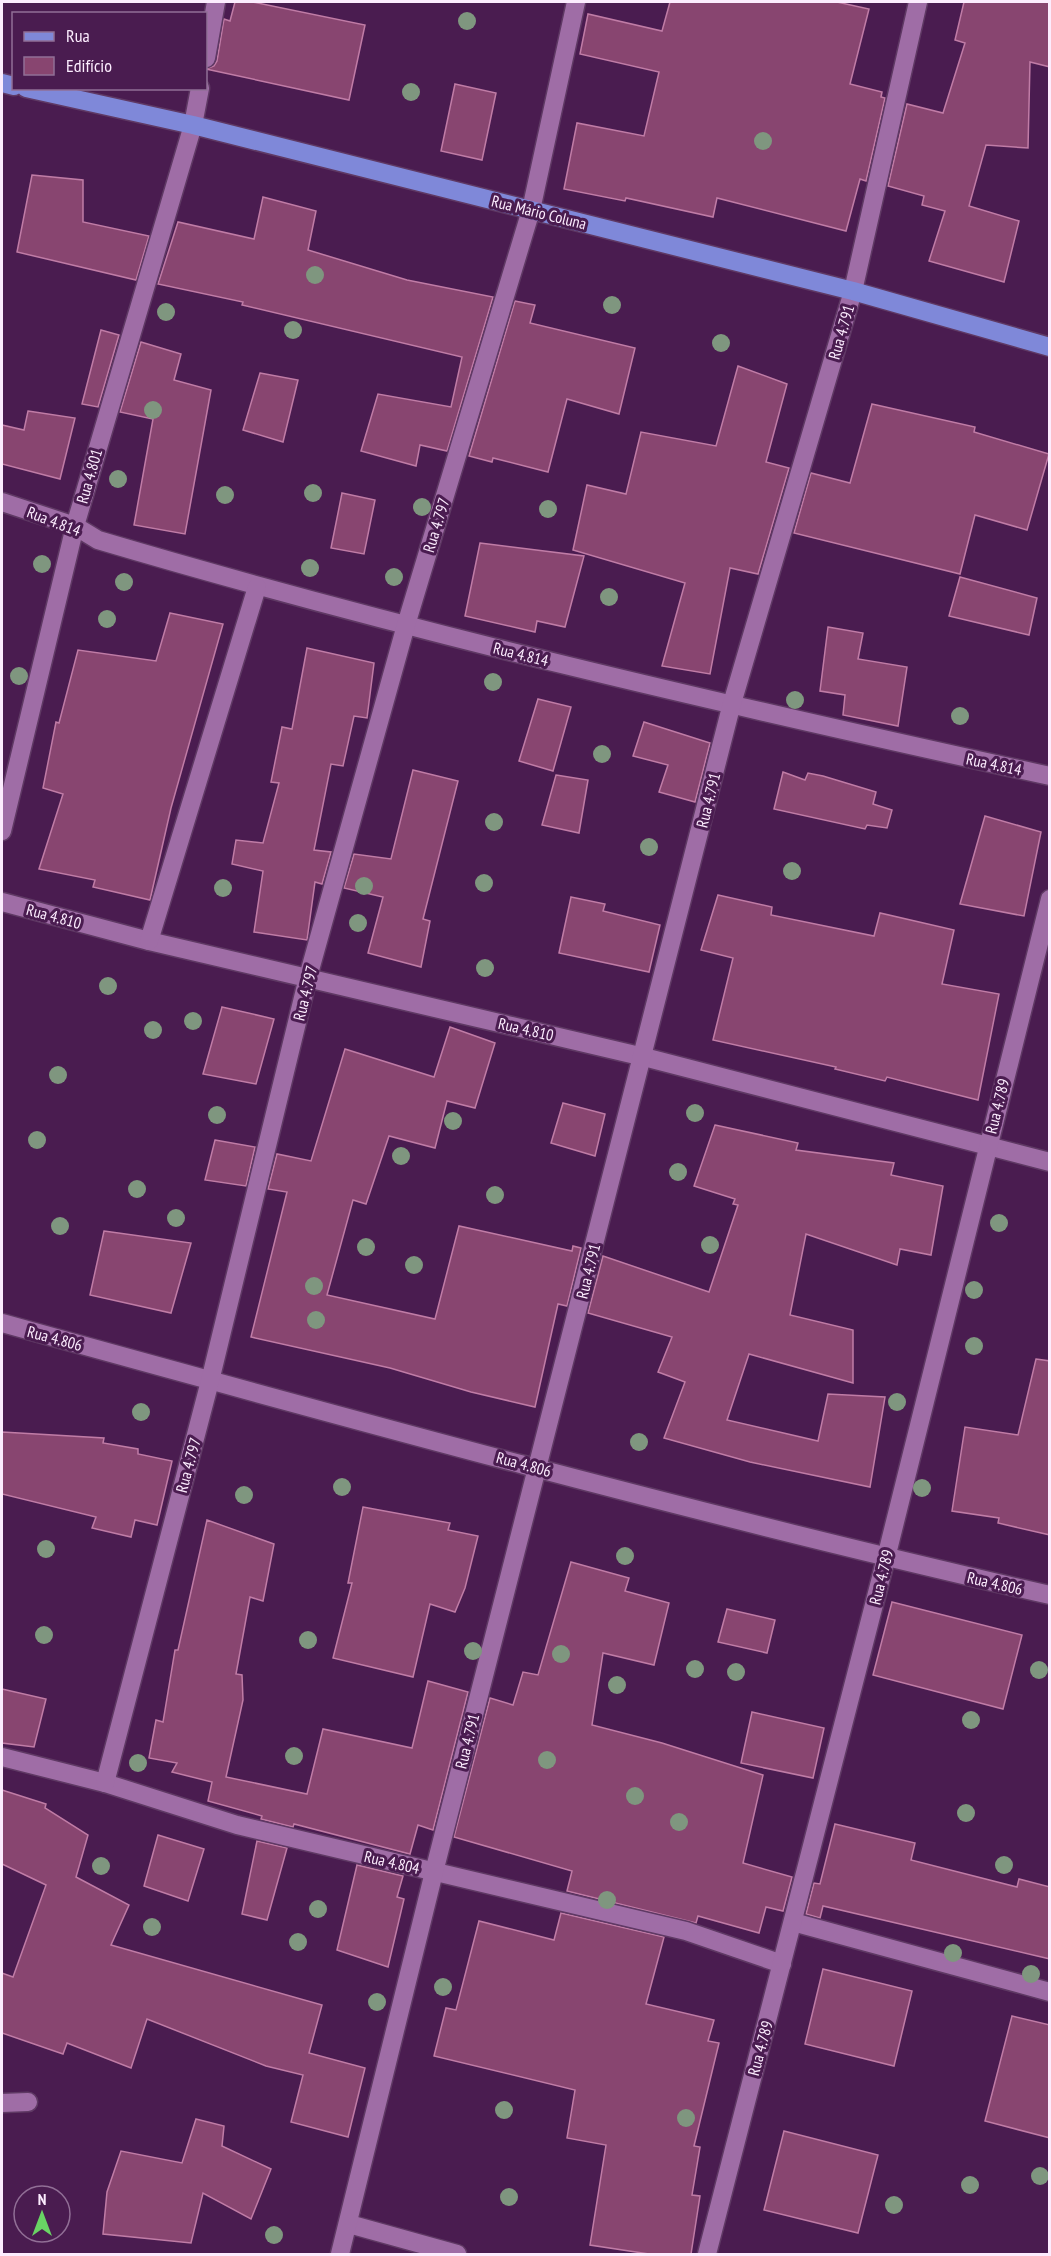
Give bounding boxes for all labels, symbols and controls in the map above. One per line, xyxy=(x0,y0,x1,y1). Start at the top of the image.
legend xyxy=(12,12,207,90)
text: Rua xyxy=(66,24,90,47)
text: Edifício xyxy=(66,54,112,77)
street label: Rua Mário Coluna xyxy=(489,191,589,233)
street label: Rua 4.791 xyxy=(824,302,858,362)
street label: Rua 4.801 xyxy=(72,446,106,506)
street label: Rua 4.797 xyxy=(418,495,454,555)
street label: Rua 4.814 xyxy=(24,502,84,540)
street label: Rua 4.814 xyxy=(491,638,551,670)
street label: Rua 4.814 xyxy=(964,748,1024,780)
street label: Rua 4.791 xyxy=(692,770,724,830)
street label: Rua 4.810 xyxy=(24,899,84,933)
street label: Rua 4.797 xyxy=(289,963,321,1023)
street label: Rua 4.810 xyxy=(496,1013,556,1045)
street label: Rua 4.789 xyxy=(981,1076,1013,1136)
street label: Rua 4.791 xyxy=(572,1241,604,1301)
street label: Rua 4.806 xyxy=(25,1321,85,1355)
street label: Rua 4.797 xyxy=(171,1435,205,1495)
street label: Rua 4.806 xyxy=(494,1447,554,1481)
street label: Rua 4.789 xyxy=(865,1547,897,1607)
street label: Rua 4.806 xyxy=(965,1567,1025,1599)
street label: Rua 4.791 xyxy=(451,1711,483,1771)
street label: Rua 4.804 xyxy=(362,1846,422,1878)
street label: Rua 4.789 xyxy=(743,2018,777,2078)
north arrow xyxy=(12,2184,72,2244)
text: N xyxy=(38,2189,46,2209)

